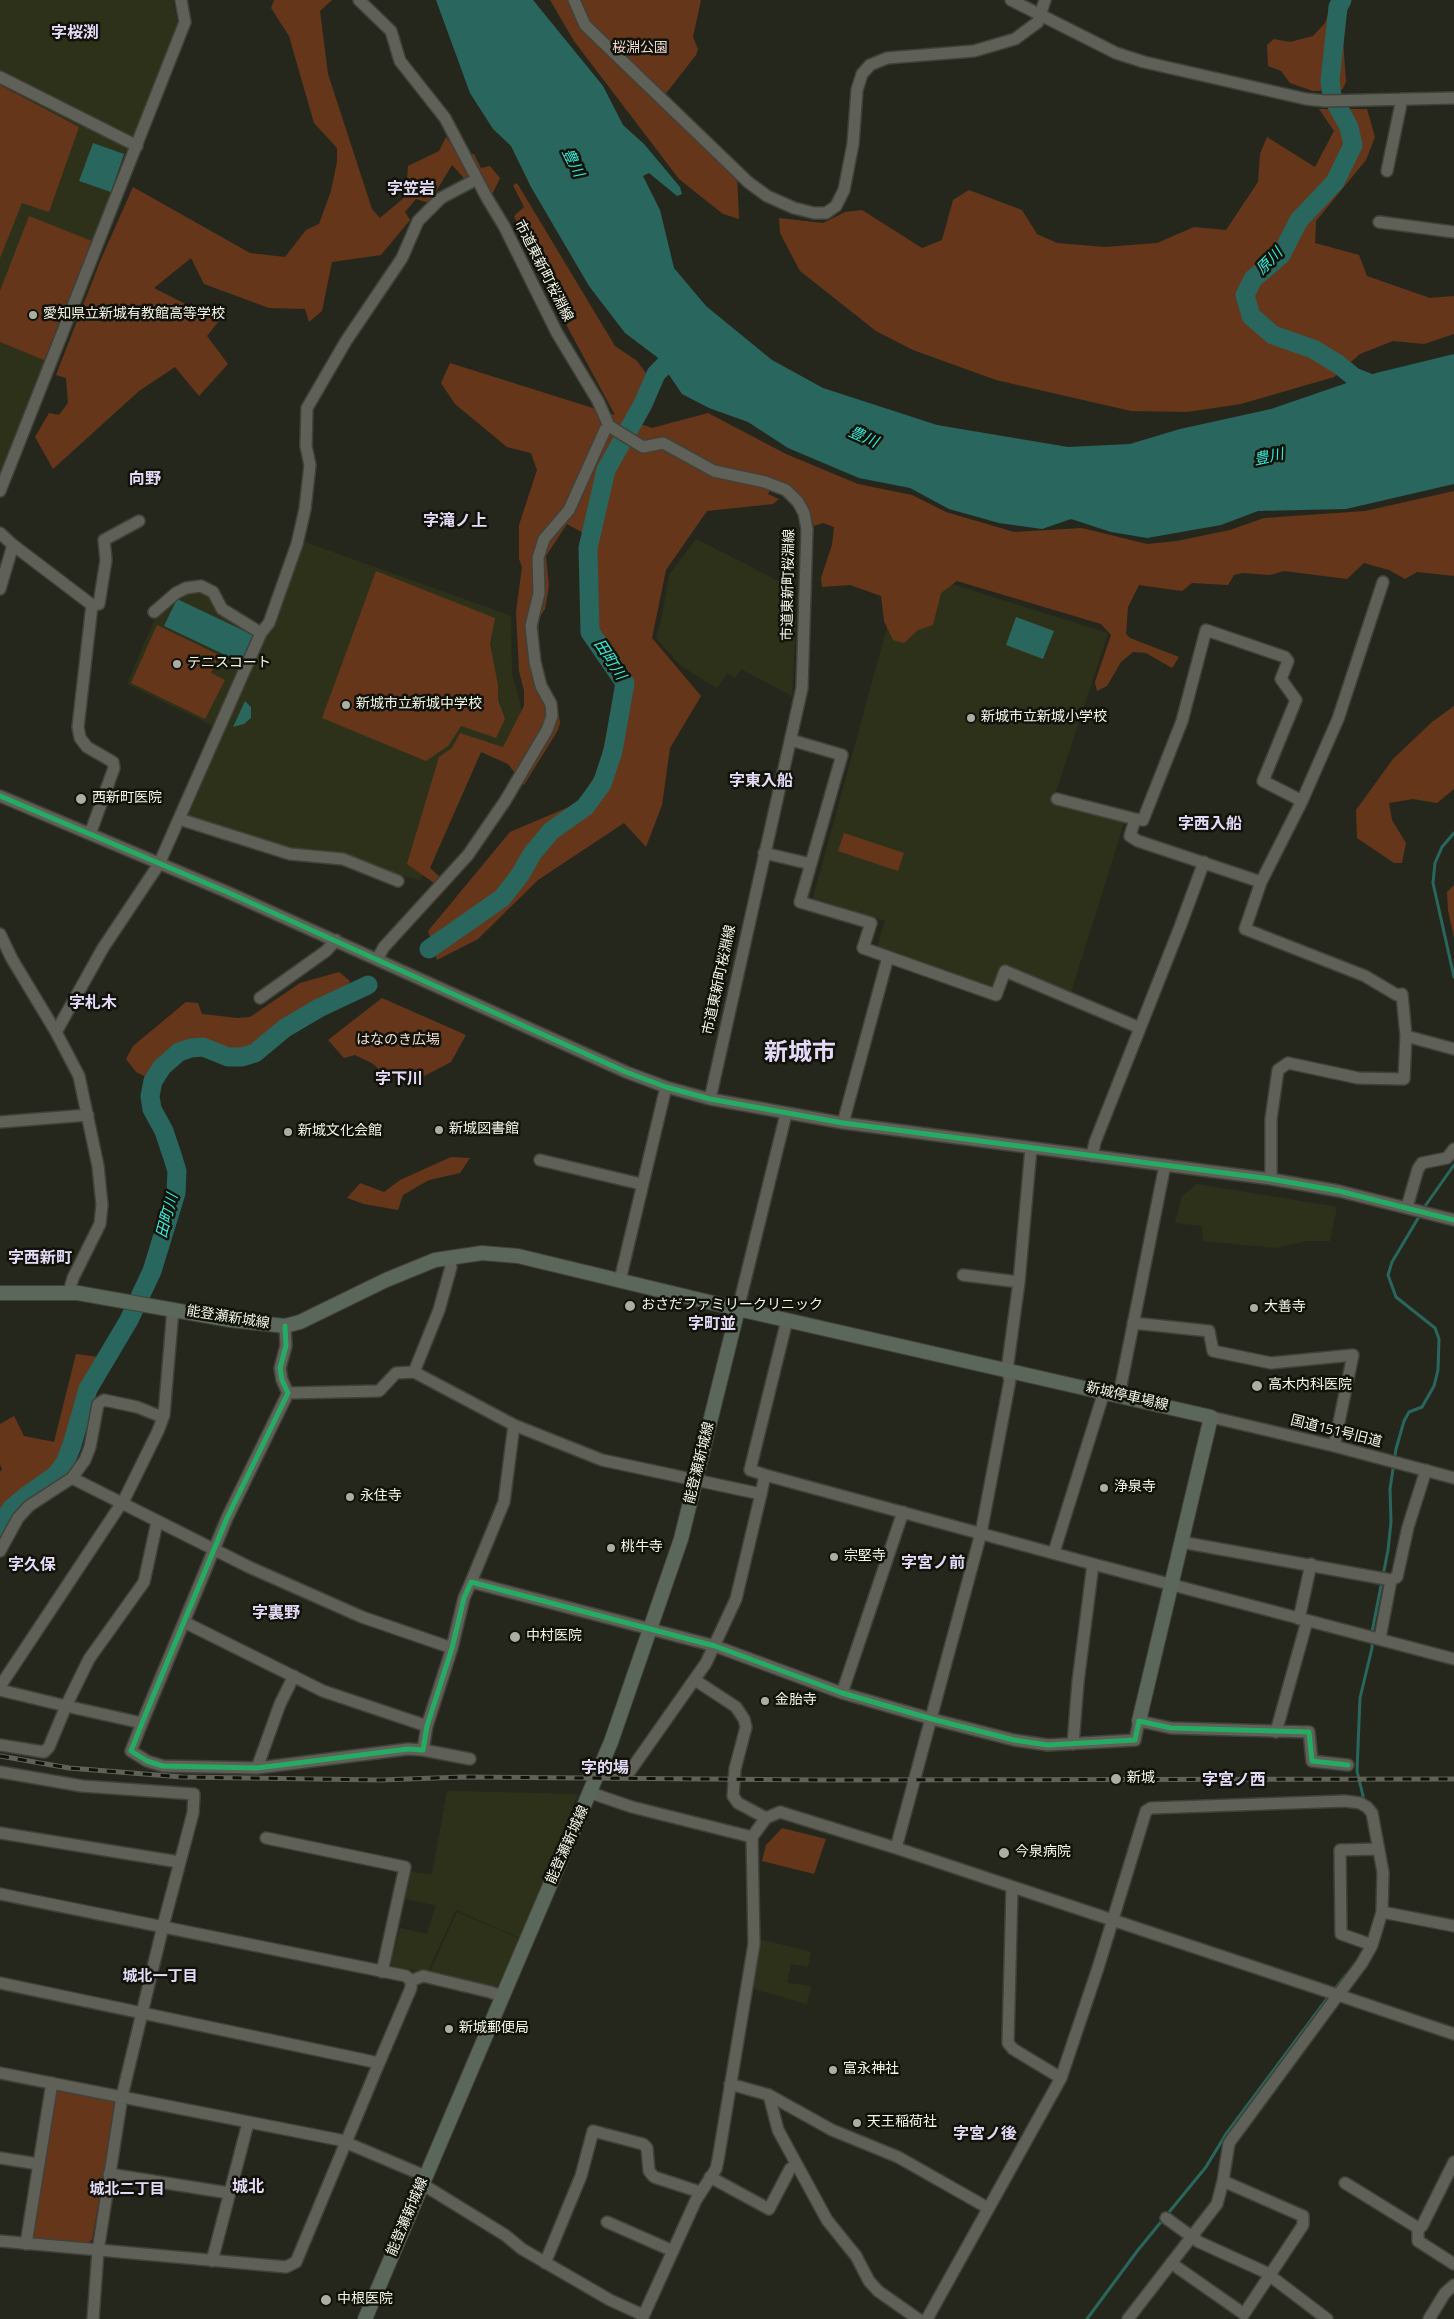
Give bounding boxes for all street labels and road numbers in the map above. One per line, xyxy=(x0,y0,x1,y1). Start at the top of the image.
street label: 市道東新町桜淵線 xyxy=(510,217,576,325)
street label: 市道東新町桜淵線 xyxy=(780,529,798,641)
street label: 市道東新町桜淵線 xyxy=(700,923,740,1037)
street label: 能登瀬新城線 xyxy=(185,1303,271,1333)
street label: 新城停車場線 xyxy=(1084,1379,1170,1415)
street label: 国道151号旧道 xyxy=(1289,1413,1383,1451)
street label: 能登瀬新城線 xyxy=(682,1420,718,1506)
street label: 能登瀬新城線 xyxy=(543,1803,593,1887)
street label: 能登瀬新城線 xyxy=(384,2175,432,2259)

